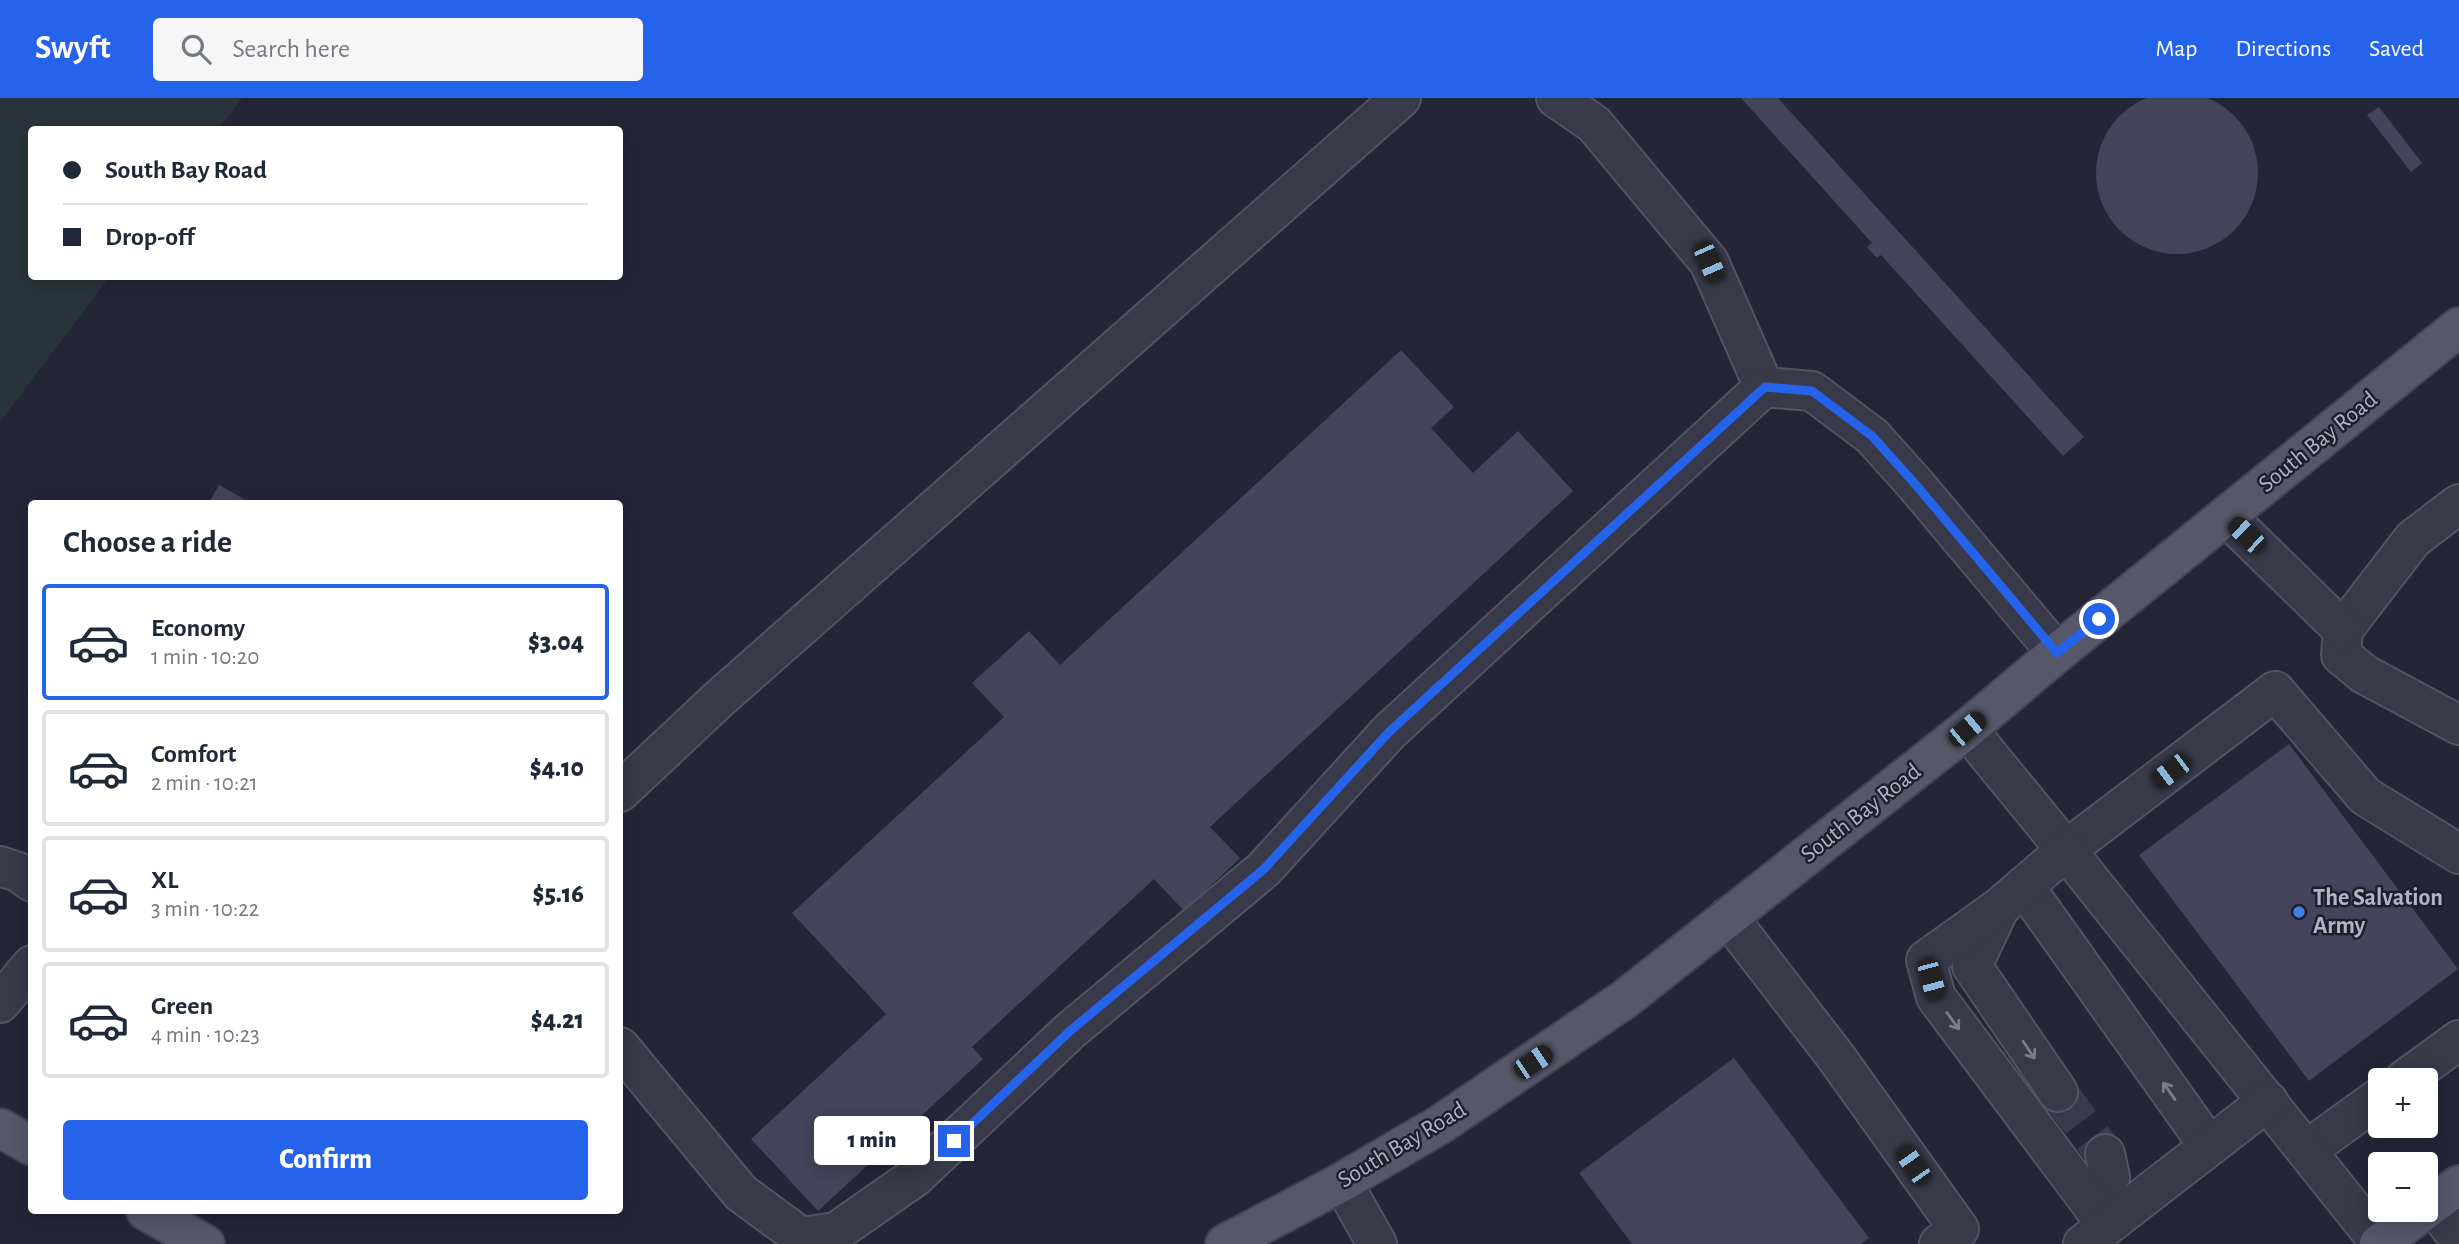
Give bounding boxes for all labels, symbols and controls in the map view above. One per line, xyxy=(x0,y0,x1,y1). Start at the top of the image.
search box xyxy=(153,18,643,81)
icon: search xyxy=(177,30,215,68)
text: Swyft xyxy=(35,32,111,65)
text: Search here xyxy=(233,36,350,62)
text: Map xyxy=(2155,37,2197,61)
text: Directions xyxy=(2235,37,2331,61)
text: Saved xyxy=(2369,37,2424,61)
text: South Bay Road xyxy=(105,157,267,183)
text: Drop-off xyxy=(105,224,194,250)
car xyxy=(1691,239,1728,285)
street label: South Bay Road xyxy=(2254,387,2382,497)
car xyxy=(2224,513,2269,557)
text: Choose a ride xyxy=(63,526,232,558)
route start xyxy=(2083,603,2115,635)
icon: car xyxy=(67,611,130,674)
text: Economy xyxy=(151,615,245,641)
text: $3.04 xyxy=(528,629,584,655)
text: 1 min · 10:20 xyxy=(151,646,259,669)
car xyxy=(1945,707,1990,751)
icon: car xyxy=(67,737,130,800)
text: Comfort xyxy=(151,741,236,767)
car xyxy=(2148,750,2195,792)
text: $4.10 xyxy=(530,755,584,781)
street label: South Bay Road xyxy=(1797,759,1925,867)
text: 2 min · 10:21 xyxy=(151,772,258,795)
icon: car xyxy=(67,863,130,926)
text: XL xyxy=(151,867,178,893)
text: $5.16 xyxy=(532,881,584,907)
place label: The Salvation Army xyxy=(2313,886,2443,938)
text: 3 min · 10:22 xyxy=(151,898,259,921)
marker: The Salvation Army xyxy=(2291,904,2307,920)
car xyxy=(1916,956,1947,1002)
icon: car xyxy=(67,989,130,1052)
text: Green xyxy=(151,993,213,1019)
text: $4.21 xyxy=(531,1007,584,1033)
one-way arrow xyxy=(1946,1011,1960,1030)
text: 4 min · 10:23 xyxy=(151,1024,260,1047)
one-way arrow xyxy=(2022,1039,2036,1059)
car xyxy=(1510,1042,1557,1082)
map controls xyxy=(2368,1068,2438,1222)
button: + xyxy=(2368,1068,2438,1138)
one-way arrow xyxy=(2162,1082,2176,1101)
street label: South Bay Road xyxy=(1334,1097,1470,1193)
callout: 1 min xyxy=(814,1116,930,1166)
button: Confirm xyxy=(63,1120,588,1200)
route end xyxy=(938,1125,970,1157)
text: 1 min xyxy=(848,1129,896,1152)
car xyxy=(1893,1142,1934,1188)
button: − xyxy=(2368,1152,2438,1222)

